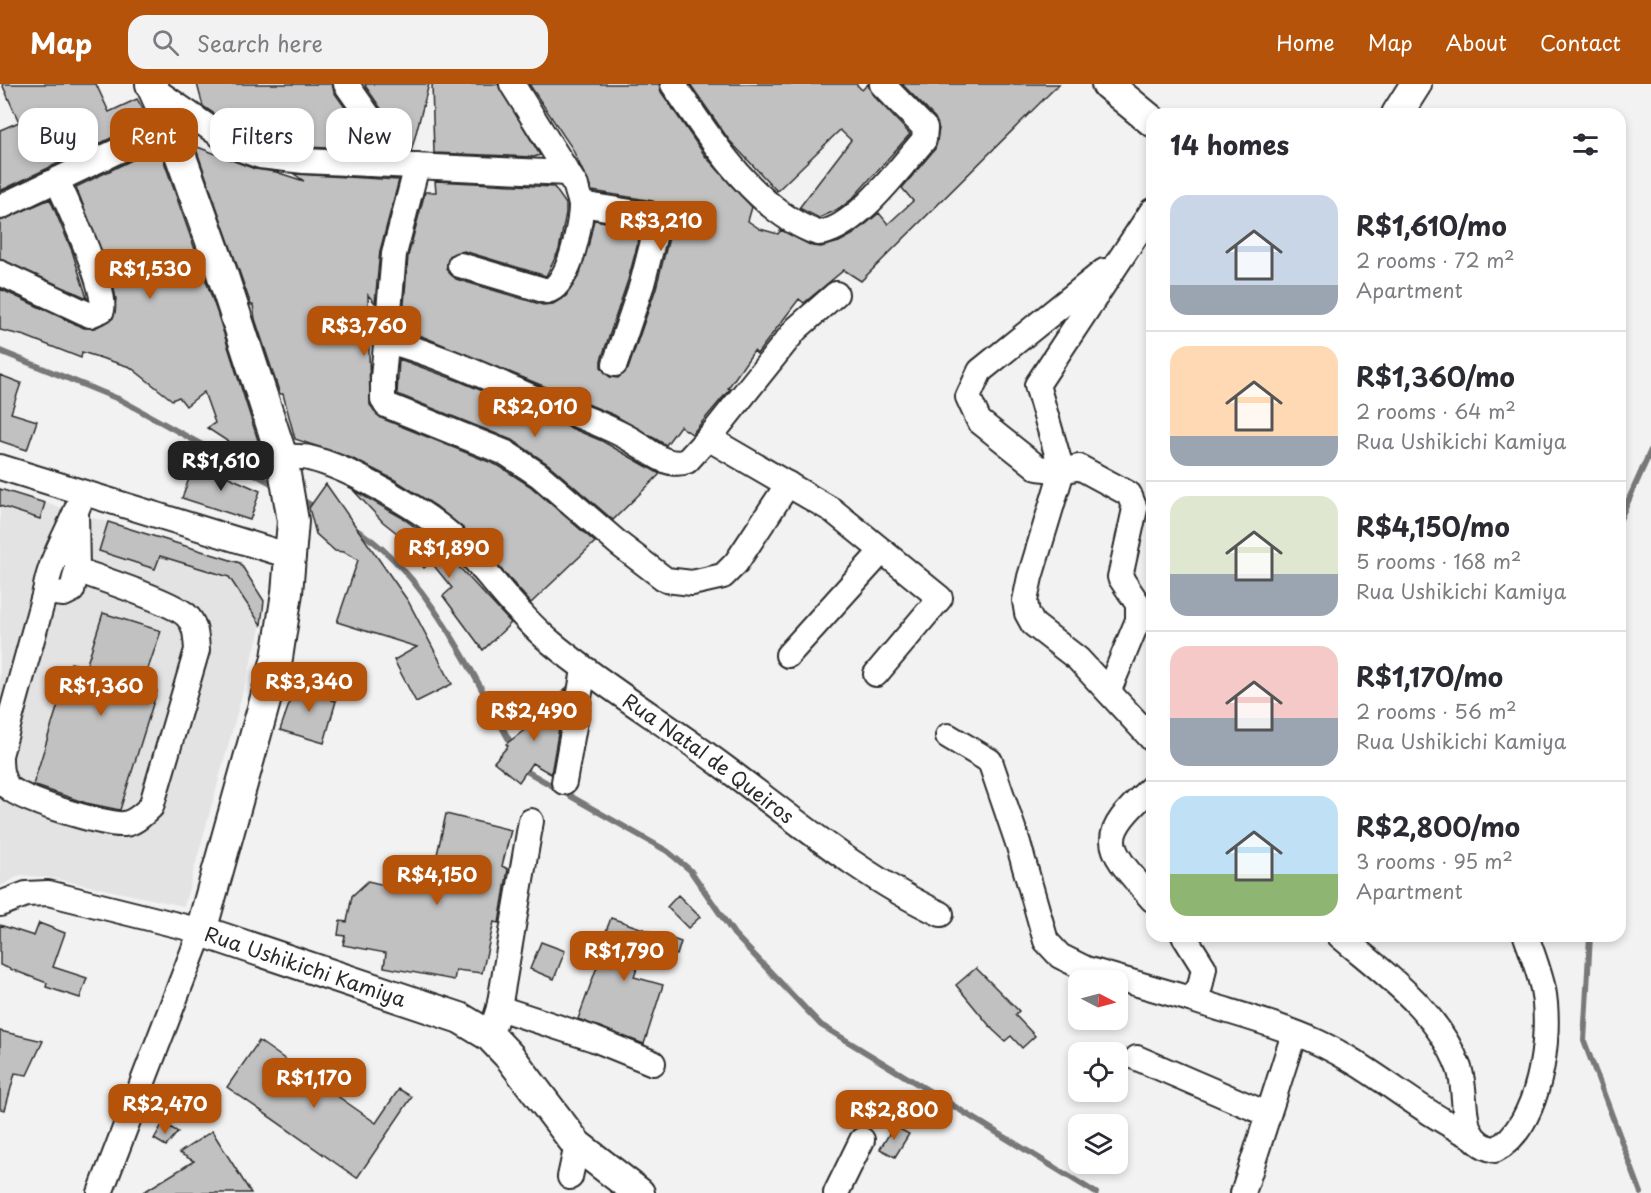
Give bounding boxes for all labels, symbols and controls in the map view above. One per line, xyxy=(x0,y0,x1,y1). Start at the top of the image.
search box xyxy=(128,15,548,69)
text: Map xyxy=(30,21,92,64)
icon: search xyxy=(149,26,182,59)
text: Search here xyxy=(197,26,323,59)
text: Home xyxy=(1276,26,1335,58)
text: Map xyxy=(1368,26,1413,58)
text: About xyxy=(1446,26,1507,58)
text: Contact xyxy=(1540,26,1621,58)
chip: Buy xyxy=(18,108,98,162)
chip: Rent xyxy=(110,108,198,162)
chip: Filters xyxy=(210,108,314,162)
chip: New xyxy=(326,108,412,162)
text: 14 homes xyxy=(1170,125,1289,164)
icon: filters xyxy=(1569,128,1602,161)
pin: R$3,210 xyxy=(606,201,716,252)
text: R$3,210 xyxy=(620,205,702,235)
text: R$1,610/mo xyxy=(1356,206,1507,245)
icon: home xyxy=(1218,219,1290,291)
text: 2 rooms · 72 m² xyxy=(1356,245,1515,275)
pin: R$1,530 xyxy=(95,249,205,300)
text: R$1,530 xyxy=(109,253,191,283)
text: Apartment xyxy=(1356,275,1463,305)
pin: R$3,760 xyxy=(309,306,419,357)
text: R$3,760 xyxy=(321,310,407,340)
text: R$1,360/mo xyxy=(1356,357,1515,396)
icon: home xyxy=(1218,370,1290,442)
pin: R$2,010 xyxy=(480,387,590,438)
text: R$2,010 xyxy=(492,391,578,421)
text: 2 rooms · 64 m² xyxy=(1356,396,1516,426)
text: Rua Ushikichi Kamiya xyxy=(1356,426,1566,456)
pin: R$1,610 xyxy=(166,441,276,492)
text: R$1,610 xyxy=(182,445,260,475)
text: R$4,150/mo xyxy=(1356,507,1510,546)
icon: home xyxy=(1218,520,1290,592)
pin: R$1,890 xyxy=(394,528,504,579)
text: R$1,890 xyxy=(408,532,490,562)
text: 5 rooms · 168 m² xyxy=(1356,546,1521,576)
text: Rua Ushikichi Kamiya xyxy=(1356,576,1566,606)
text: R$1,170/mo xyxy=(1356,657,1503,696)
pin: R$3,340 xyxy=(254,662,364,713)
pin: R$1,360 xyxy=(46,666,156,717)
text: R$3,340 xyxy=(265,666,353,696)
text: R$1,360 xyxy=(59,670,143,700)
icon: home xyxy=(1218,670,1290,742)
street label: Rua Natal de Queiros xyxy=(617,686,801,830)
pin: R$2,490 xyxy=(479,691,589,742)
text: R$2,490 xyxy=(491,695,577,725)
text: 2 rooms · 56 m² xyxy=(1356,696,1517,726)
text: Rua Ushikichi Kamiya xyxy=(1356,726,1566,756)
text: R$2,800/mo xyxy=(1356,807,1520,846)
icon: home xyxy=(1218,820,1290,892)
text: 3 rooms · 95 m² xyxy=(1356,846,1513,876)
pin: R$4,150 xyxy=(382,855,492,906)
text: R$4,150 xyxy=(397,859,477,889)
text: Apartment xyxy=(1356,876,1463,906)
street label: Rua Ushikichi Kamiya xyxy=(201,918,410,1014)
pin: R$1,790 xyxy=(569,931,679,982)
text: R$1,790 xyxy=(584,935,664,965)
north arrow xyxy=(1068,970,1128,1030)
map controls xyxy=(1068,970,1128,1174)
button: locate xyxy=(1068,1042,1128,1102)
pin: R$1,170 xyxy=(259,1058,369,1109)
text: R$1,170 xyxy=(276,1062,352,1092)
pin: R$2,470 xyxy=(110,1084,220,1135)
text: R$2,470 xyxy=(122,1088,208,1118)
pin: R$2,800 xyxy=(839,1090,949,1141)
text: R$2,800 xyxy=(850,1094,938,1124)
button: layers xyxy=(1068,1114,1128,1174)

